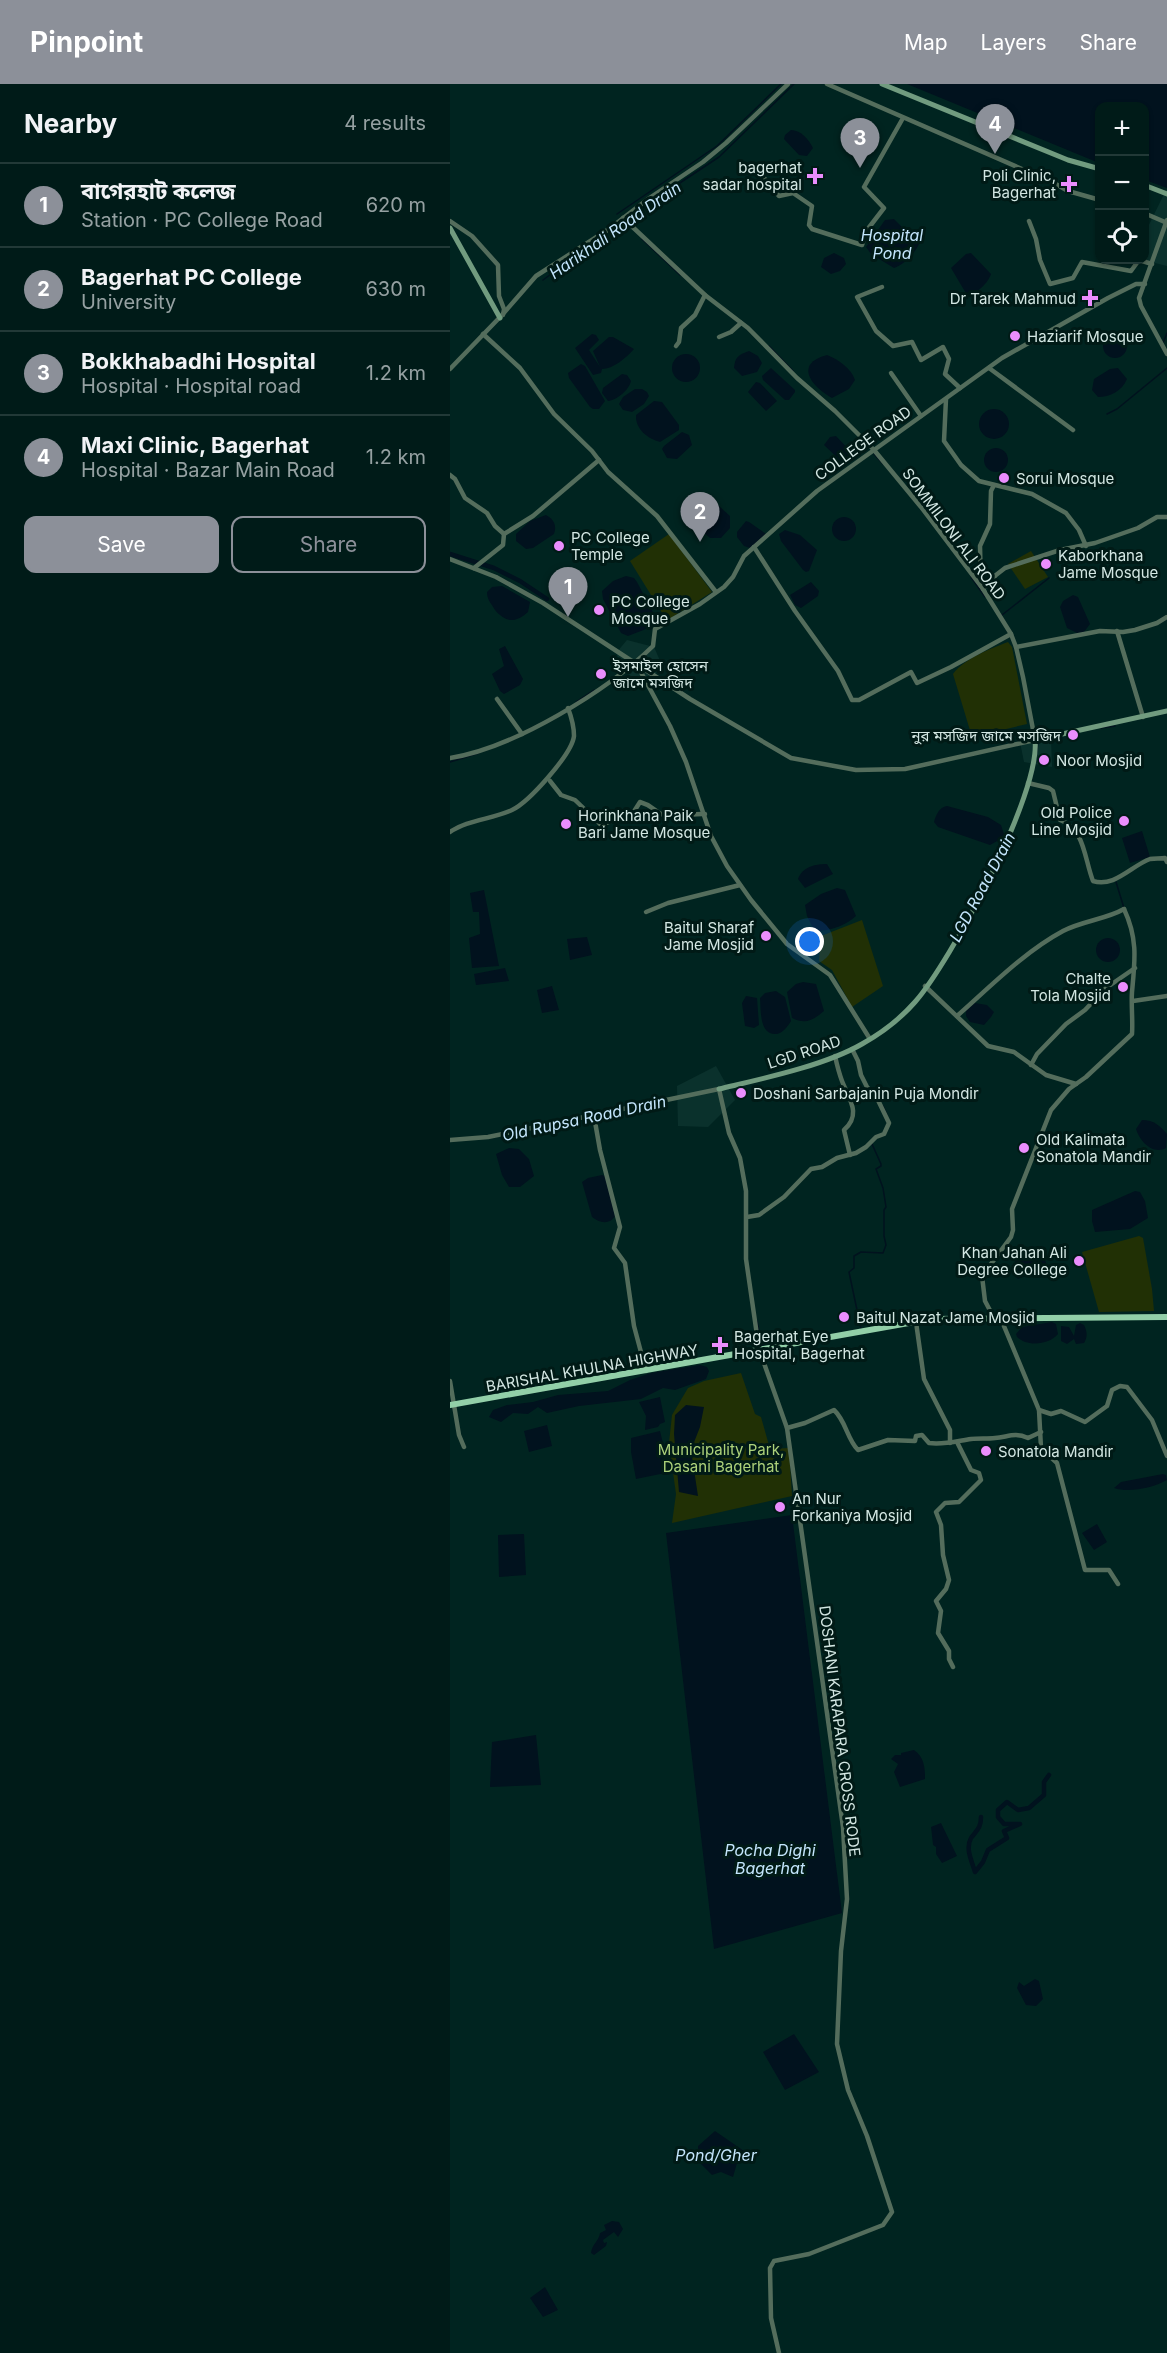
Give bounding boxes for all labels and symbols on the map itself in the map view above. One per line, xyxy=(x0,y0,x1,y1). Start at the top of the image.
pin: 4 xyxy=(976,104,1014,154)
pin: 3 xyxy=(840,118,880,168)
place label: bagerhat sadar hospital xyxy=(703,158,802,194)
place label: Poli Clinic, Bagerhat xyxy=(982,166,1056,202)
marker: bagerhat sadar hospital xyxy=(806,167,824,185)
marker: Poli Clinic, Bagerhat xyxy=(1060,175,1078,193)
water label: Harikhali Road Drain xyxy=(545,177,685,283)
water label: Hospital Pond xyxy=(861,225,923,263)
place label: Dr Tarek Mahmud xyxy=(950,289,1076,308)
marker: Dr Tarek Mahmud xyxy=(1081,289,1099,307)
place label: Haziarif Mosque xyxy=(1027,327,1143,346)
marker: Haziarif Mosque xyxy=(1008,329,1022,343)
street label: COLLEGE ROAD xyxy=(811,402,915,484)
street label: SOMMILONI ALI ROAD xyxy=(898,464,1010,604)
place label: Sorui Mosque xyxy=(1016,469,1114,488)
marker: Sorui Mosque xyxy=(997,471,1011,485)
pin: 2 xyxy=(680,492,720,542)
place label: PC College Temple xyxy=(571,528,650,564)
marker: PC College Temple xyxy=(552,539,566,553)
place label: Kaborkhana Jame Mosque xyxy=(1058,546,1158,582)
marker: Kaborkhana Jame Mosque xyxy=(1039,557,1053,571)
pin: 1 xyxy=(548,568,588,617)
place label: PC College Mosque xyxy=(611,592,690,628)
marker: PC College Mosque xyxy=(592,603,606,617)
place label: ইসমাইল হোসেন জামে মসজিদ xyxy=(612,656,709,692)
marker: ইসমাইল হোসেন জামে মসজিদ xyxy=(594,667,608,681)
place label: নুর মসজিদ জামে মসজিদ xyxy=(910,726,1062,745)
marker: নুর মসজিদ জামে মসজিদ xyxy=(1066,728,1080,742)
place label: Noor Mosjid xyxy=(1056,751,1142,770)
marker: Noor Mosjid xyxy=(1037,753,1051,767)
place label: Old Police Line Mosjid xyxy=(1031,803,1112,839)
place label: Horinkhana Paik Bari Jame Mosque xyxy=(578,806,710,842)
marker: Old Police Line Mosjid xyxy=(1117,814,1131,828)
marker: Horinkhana Paik Bari Jame Mosque xyxy=(559,817,573,831)
water label: LGD Road Drain xyxy=(945,829,1019,945)
place label: Baitul Sharaf Jame Mosjid xyxy=(664,918,754,954)
your location xyxy=(795,927,824,956)
marker: Baitul Sharaf Jame Mosjid xyxy=(759,929,773,943)
place label: Chalte Tola Mosjid xyxy=(1030,969,1111,1005)
marker: Chalte Tola Mosjid xyxy=(1116,980,1130,994)
street label: LGD ROAD xyxy=(765,1031,843,1073)
place label: Doshani Sarbajanin Puja Mondir xyxy=(753,1084,979,1103)
marker: Doshani Sarbajanin Puja Mondir xyxy=(734,1086,748,1100)
water label: Old Rupsa Road Drain xyxy=(500,1091,668,1145)
place label: Old Kalimata Sonatola Mandir xyxy=(1036,1130,1152,1166)
marker: Old Kalimata Sonatola Mandir xyxy=(1017,1141,1031,1155)
place label: Khan Jahan Ali Degree College xyxy=(957,1243,1067,1279)
marker: Khan Jahan Ali Degree College xyxy=(1072,1254,1086,1268)
place label: Baitul Nazat Jame Mosjid xyxy=(856,1308,1035,1327)
marker: Baitul Nazat Jame Mosjid xyxy=(837,1310,851,1324)
place label: Bagerhat Eye Hospital, Bagerhat xyxy=(734,1327,865,1363)
marker: Bagerhat Eye Hospital, Bagerhat xyxy=(711,1336,729,1354)
street label: BARISHAL KHULNA HIGHWAY xyxy=(484,1340,700,1396)
park label: Municipality Park, Dasani Bagerhat xyxy=(658,1440,784,1476)
place label: Sonatola Mandir xyxy=(998,1442,1114,1461)
marker: Sonatola Mandir xyxy=(979,1444,993,1458)
place label: An Nur Forkaniya Mosjid xyxy=(792,1489,912,1525)
marker: An Nur Forkaniya Mosjid xyxy=(773,1500,787,1514)
street label: DOSHANI KARAPARA CROSS RODE xyxy=(815,1604,865,1858)
water label: Pocha Dighi Bagerhat xyxy=(724,1840,817,1878)
water label: Pond/Gher xyxy=(675,2145,758,2165)

